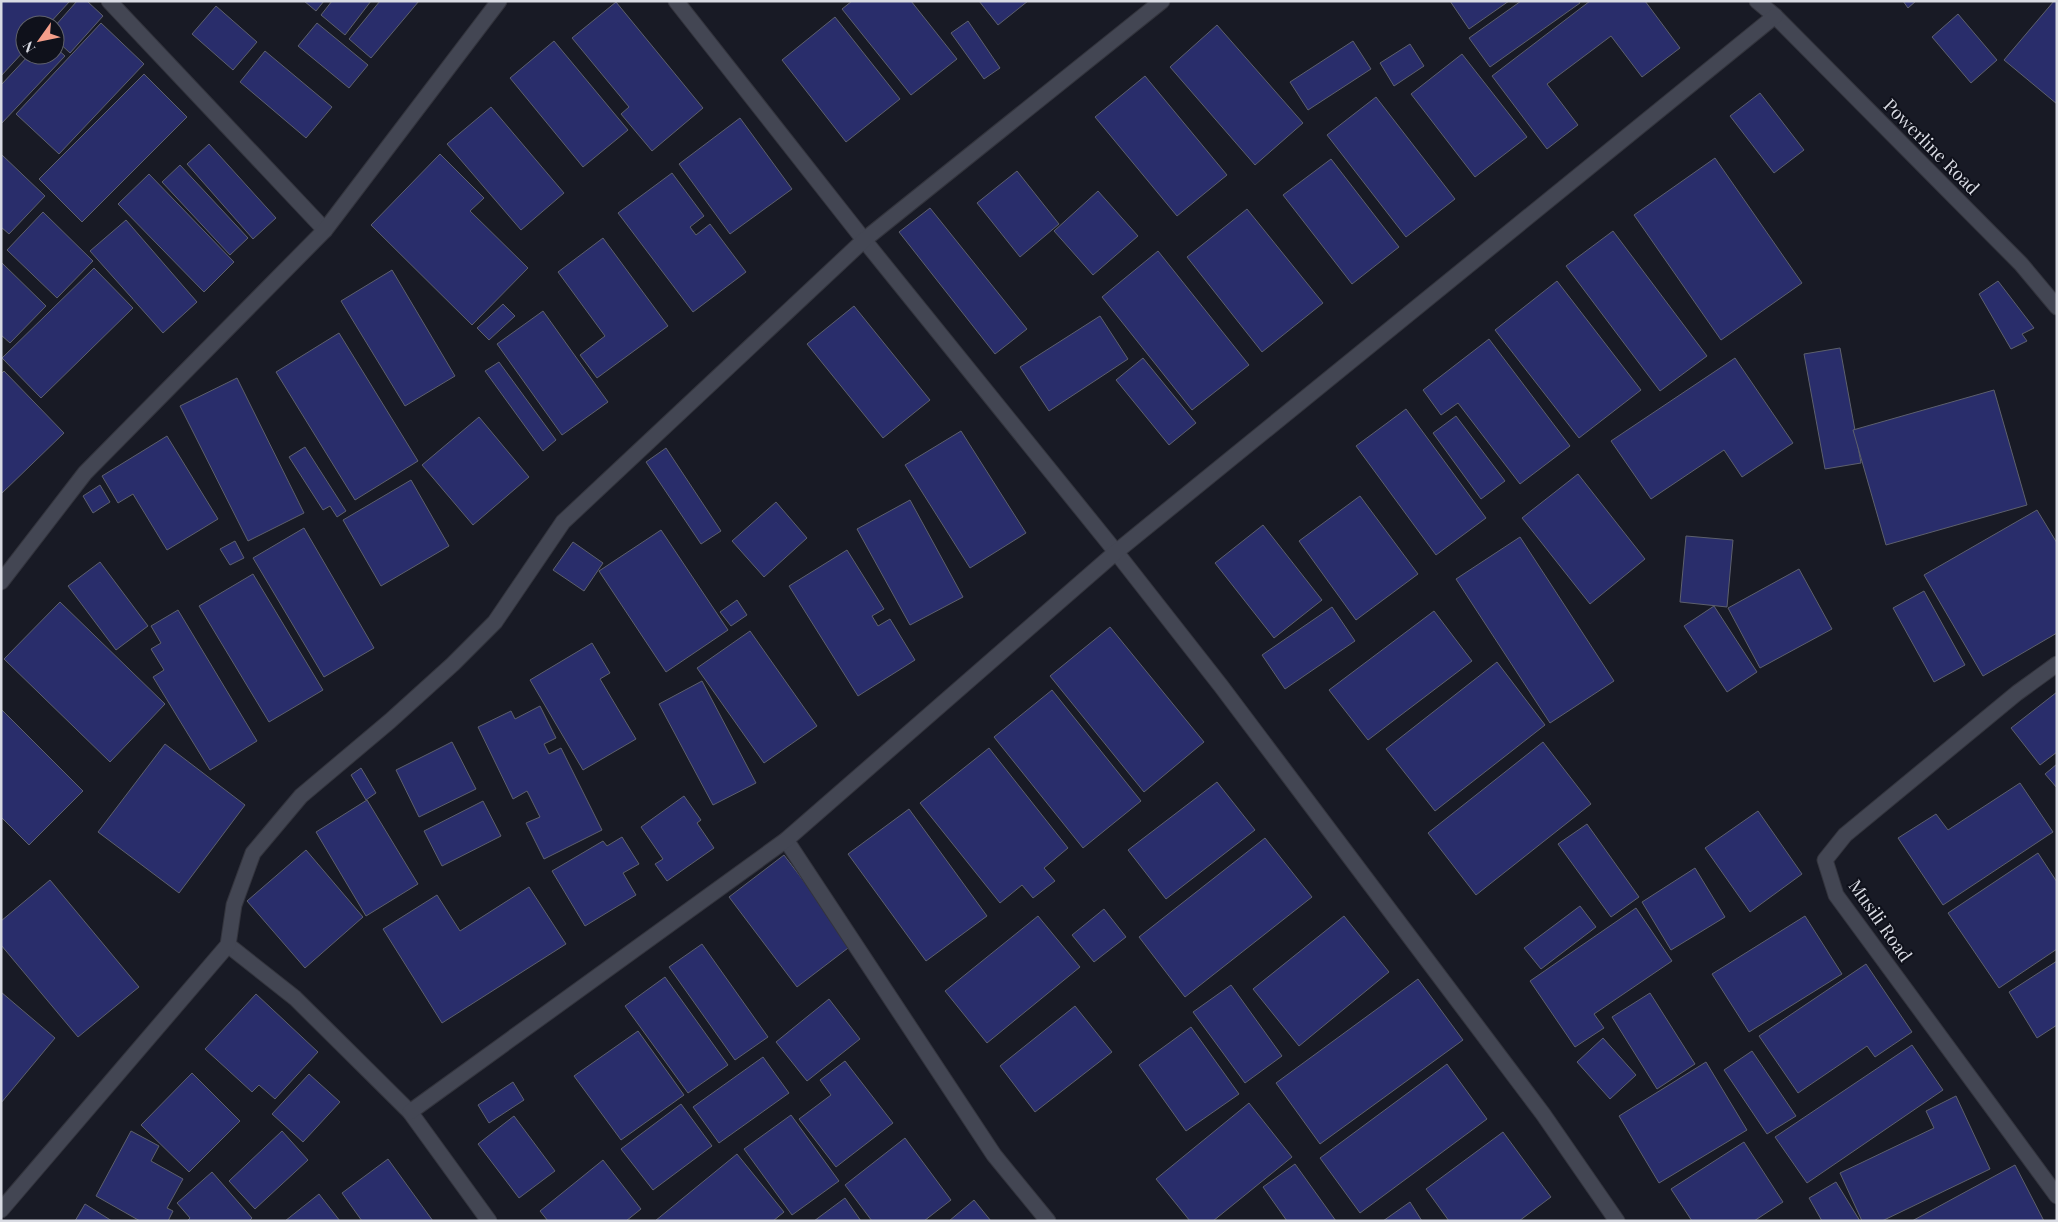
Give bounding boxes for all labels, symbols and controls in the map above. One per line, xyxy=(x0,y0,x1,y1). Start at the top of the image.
north arrow xyxy=(15,15,65,65)
text: N xyxy=(18,38,39,57)
street label: Powerline Road xyxy=(1879,93,1985,200)
street label: Musili Road xyxy=(1844,875,1918,967)

